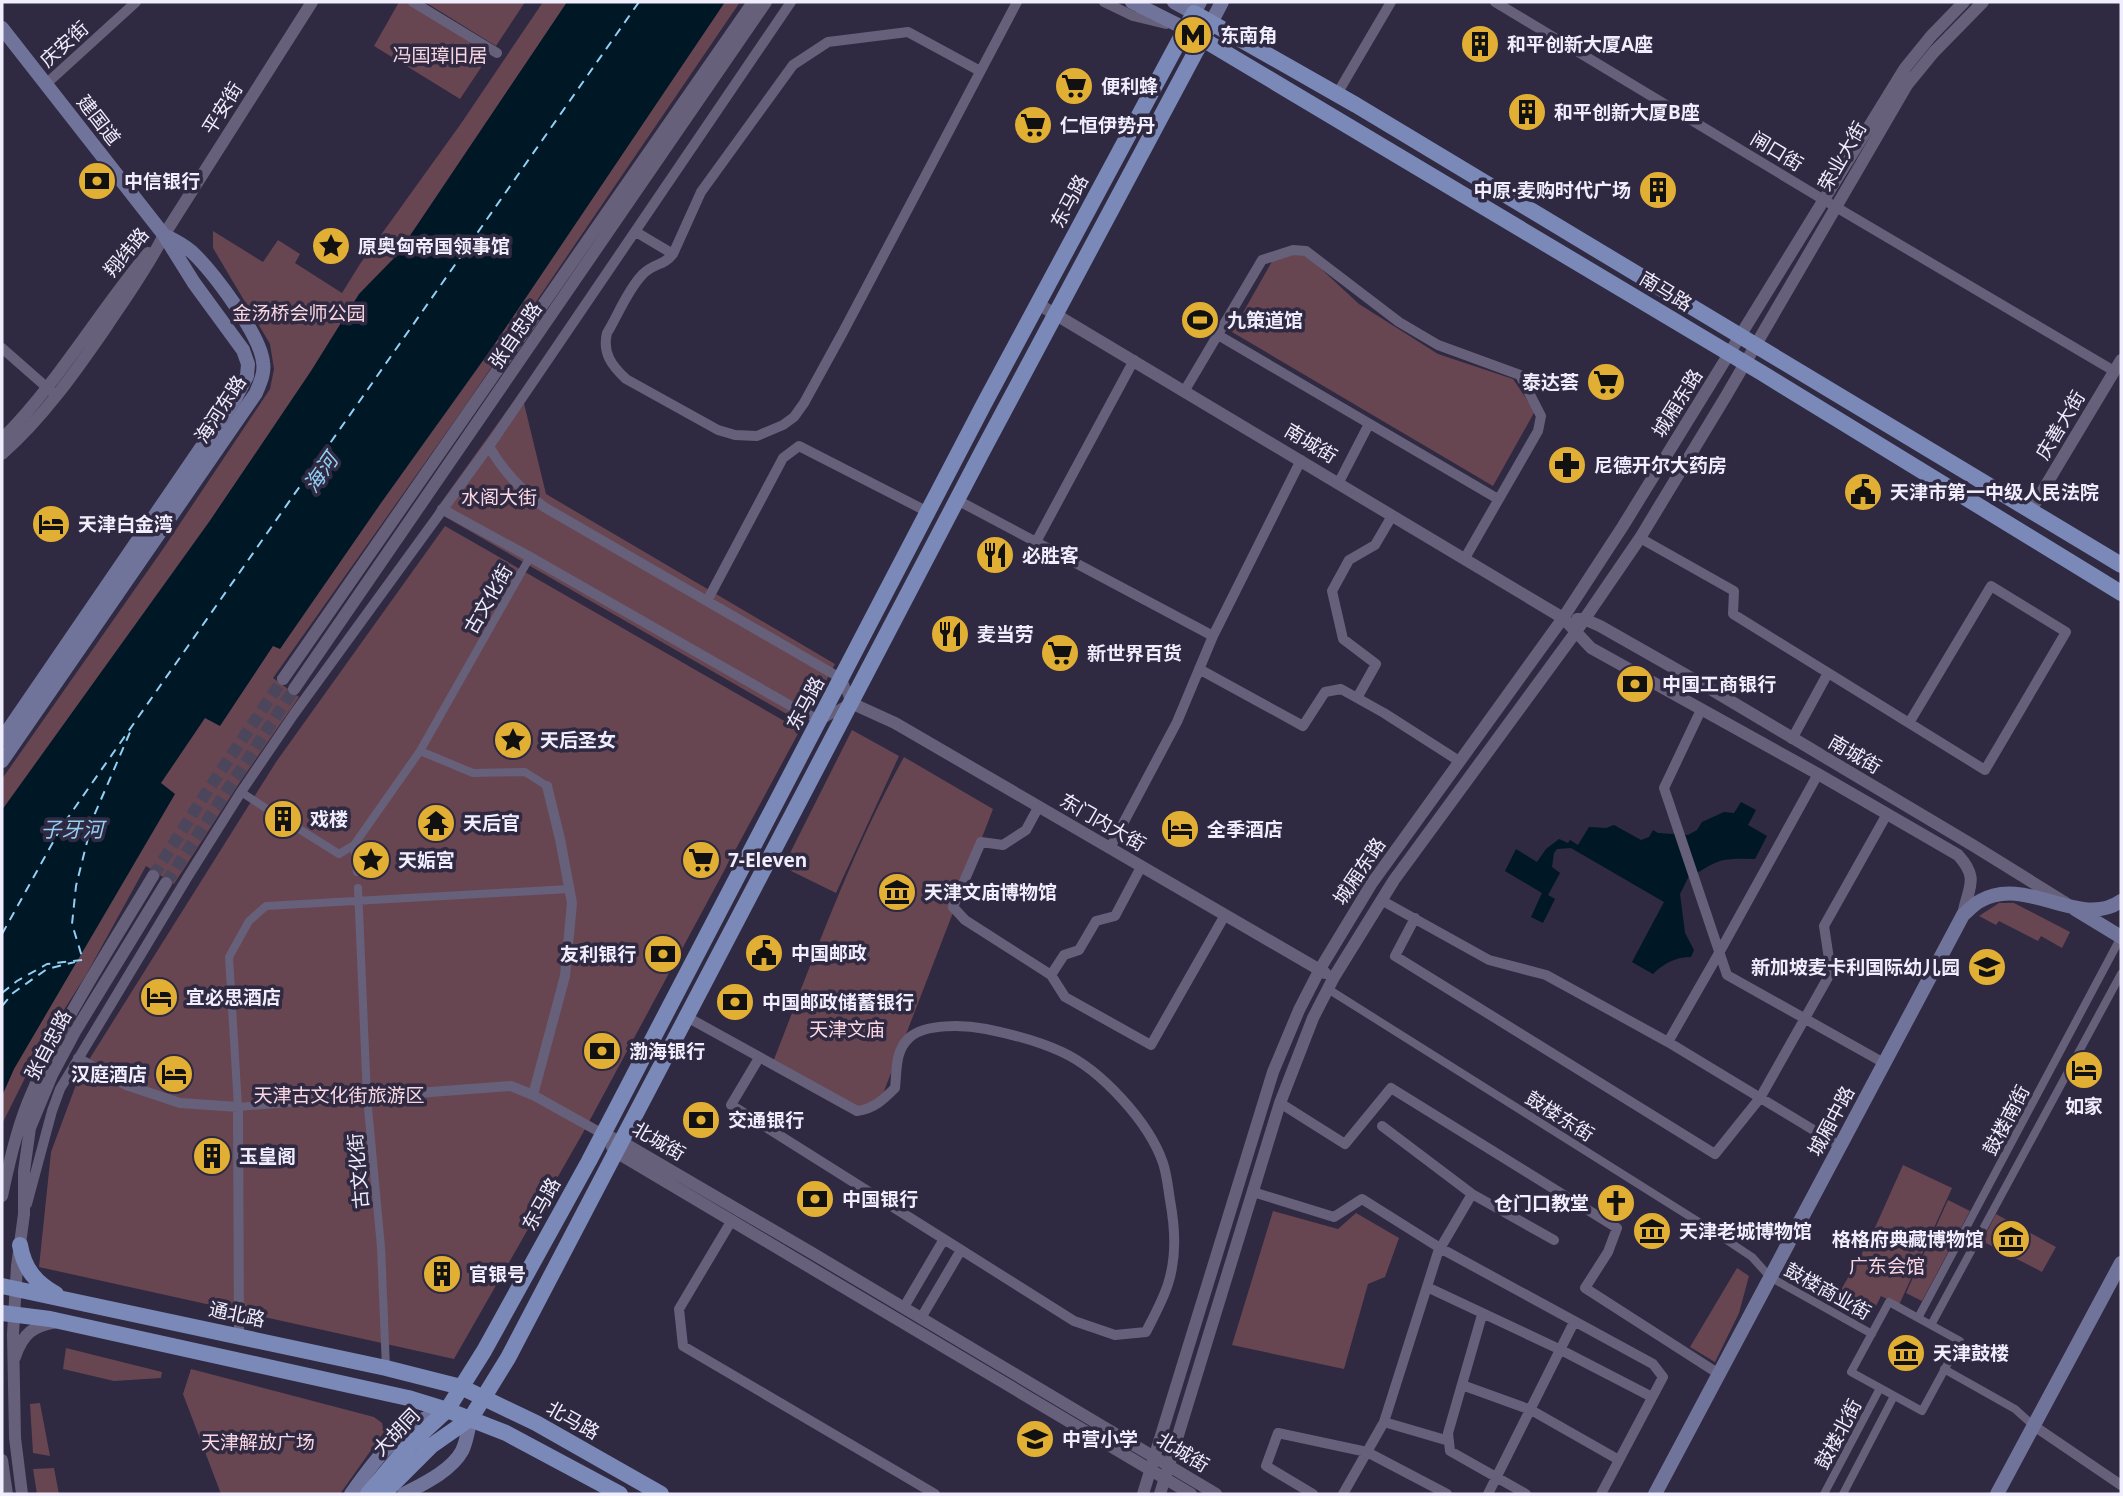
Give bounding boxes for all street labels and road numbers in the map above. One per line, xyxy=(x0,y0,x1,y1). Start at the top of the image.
street label: 庆安街 xyxy=(34,15,94,73)
street label: 平安街 xyxy=(196,77,248,139)
street label: 建国道 xyxy=(71,90,127,150)
street label: 荣业大街 xyxy=(1812,117,1872,195)
street label: 闸口街 xyxy=(1746,125,1808,177)
street label: 东马路 xyxy=(1044,170,1094,232)
street label: 翔纬路 xyxy=(98,222,154,282)
street label: 南马路 xyxy=(1635,265,1697,317)
street label: 张自忠路 xyxy=(483,296,547,374)
street label: 城厢东路 xyxy=(1646,364,1708,442)
street label: 海河东路 xyxy=(188,370,252,448)
street label: 庆善大街 xyxy=(2029,386,2091,464)
street label: 南城街 xyxy=(1280,417,1342,469)
street label: 古文化街 xyxy=(458,560,518,638)
street label: 东马路 xyxy=(780,672,830,734)
street label: 南城街 xyxy=(1824,728,1886,780)
street label: 东门内大街 xyxy=(1055,787,1151,857)
street label: 城厢东路 xyxy=(1327,832,1391,910)
street label: 张自忠路 xyxy=(19,1005,77,1085)
street label: 鼓楼南街 xyxy=(1977,1080,2035,1160)
street label: 城厢中路 xyxy=(1802,1081,1860,1161)
street label: 鼓楼东街 xyxy=(1521,1085,1599,1147)
street label: 北城街 xyxy=(628,1115,690,1167)
street label: 古文化街 xyxy=(342,1132,374,1210)
street label: 东马路 xyxy=(516,1173,566,1235)
street label: 鼓楼商业街 xyxy=(1780,1257,1876,1325)
street label: 通北路 xyxy=(206,1295,268,1333)
street label: 鼓楼北街 xyxy=(1809,1394,1867,1474)
street label: 北马路 xyxy=(542,1395,604,1445)
street label: 大胡同 xyxy=(367,1402,425,1462)
street label: 北城街 xyxy=(1152,1426,1214,1478)

